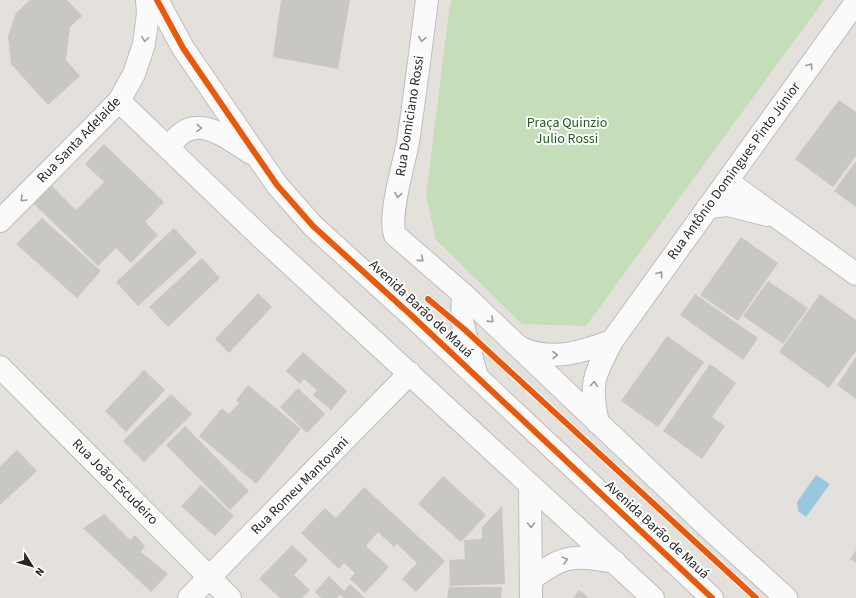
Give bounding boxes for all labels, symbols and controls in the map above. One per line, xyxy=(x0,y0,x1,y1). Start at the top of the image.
one-way arrow xyxy=(141,36,150,42)
one-way arrow xyxy=(418,36,427,42)
street label: Rua Domiciano Rossi xyxy=(391,54,429,178)
one-way arrow xyxy=(805,64,812,71)
street label: Rua Antônio Domingues Pinto Júnior xyxy=(663,78,805,264)
street label: Rua Santa Adelaide xyxy=(33,92,125,188)
park label: Praça Quinzio Julio Rossi xyxy=(527,113,607,149)
one-way arrow xyxy=(196,124,203,133)
one-way arrow xyxy=(394,192,402,198)
one-way arrow xyxy=(20,194,27,202)
one-way arrow xyxy=(417,254,424,261)
street label: Avenida Barão de Mauá xyxy=(364,255,478,363)
one-way arrow xyxy=(655,271,663,278)
one-way arrow xyxy=(486,315,493,322)
one-way arrow xyxy=(552,351,558,359)
one-way arrow xyxy=(589,381,598,387)
street label: Rua Romeu Mantovani xyxy=(247,433,353,539)
street label: Rua João Escudeiro xyxy=(67,434,163,530)
street label: Avenida Barão de Mauá xyxy=(600,476,714,584)
one-way arrow xyxy=(527,522,535,528)
north arrow xyxy=(12,546,52,586)
one-way arrow xyxy=(562,556,568,564)
text: N xyxy=(31,564,48,579)

